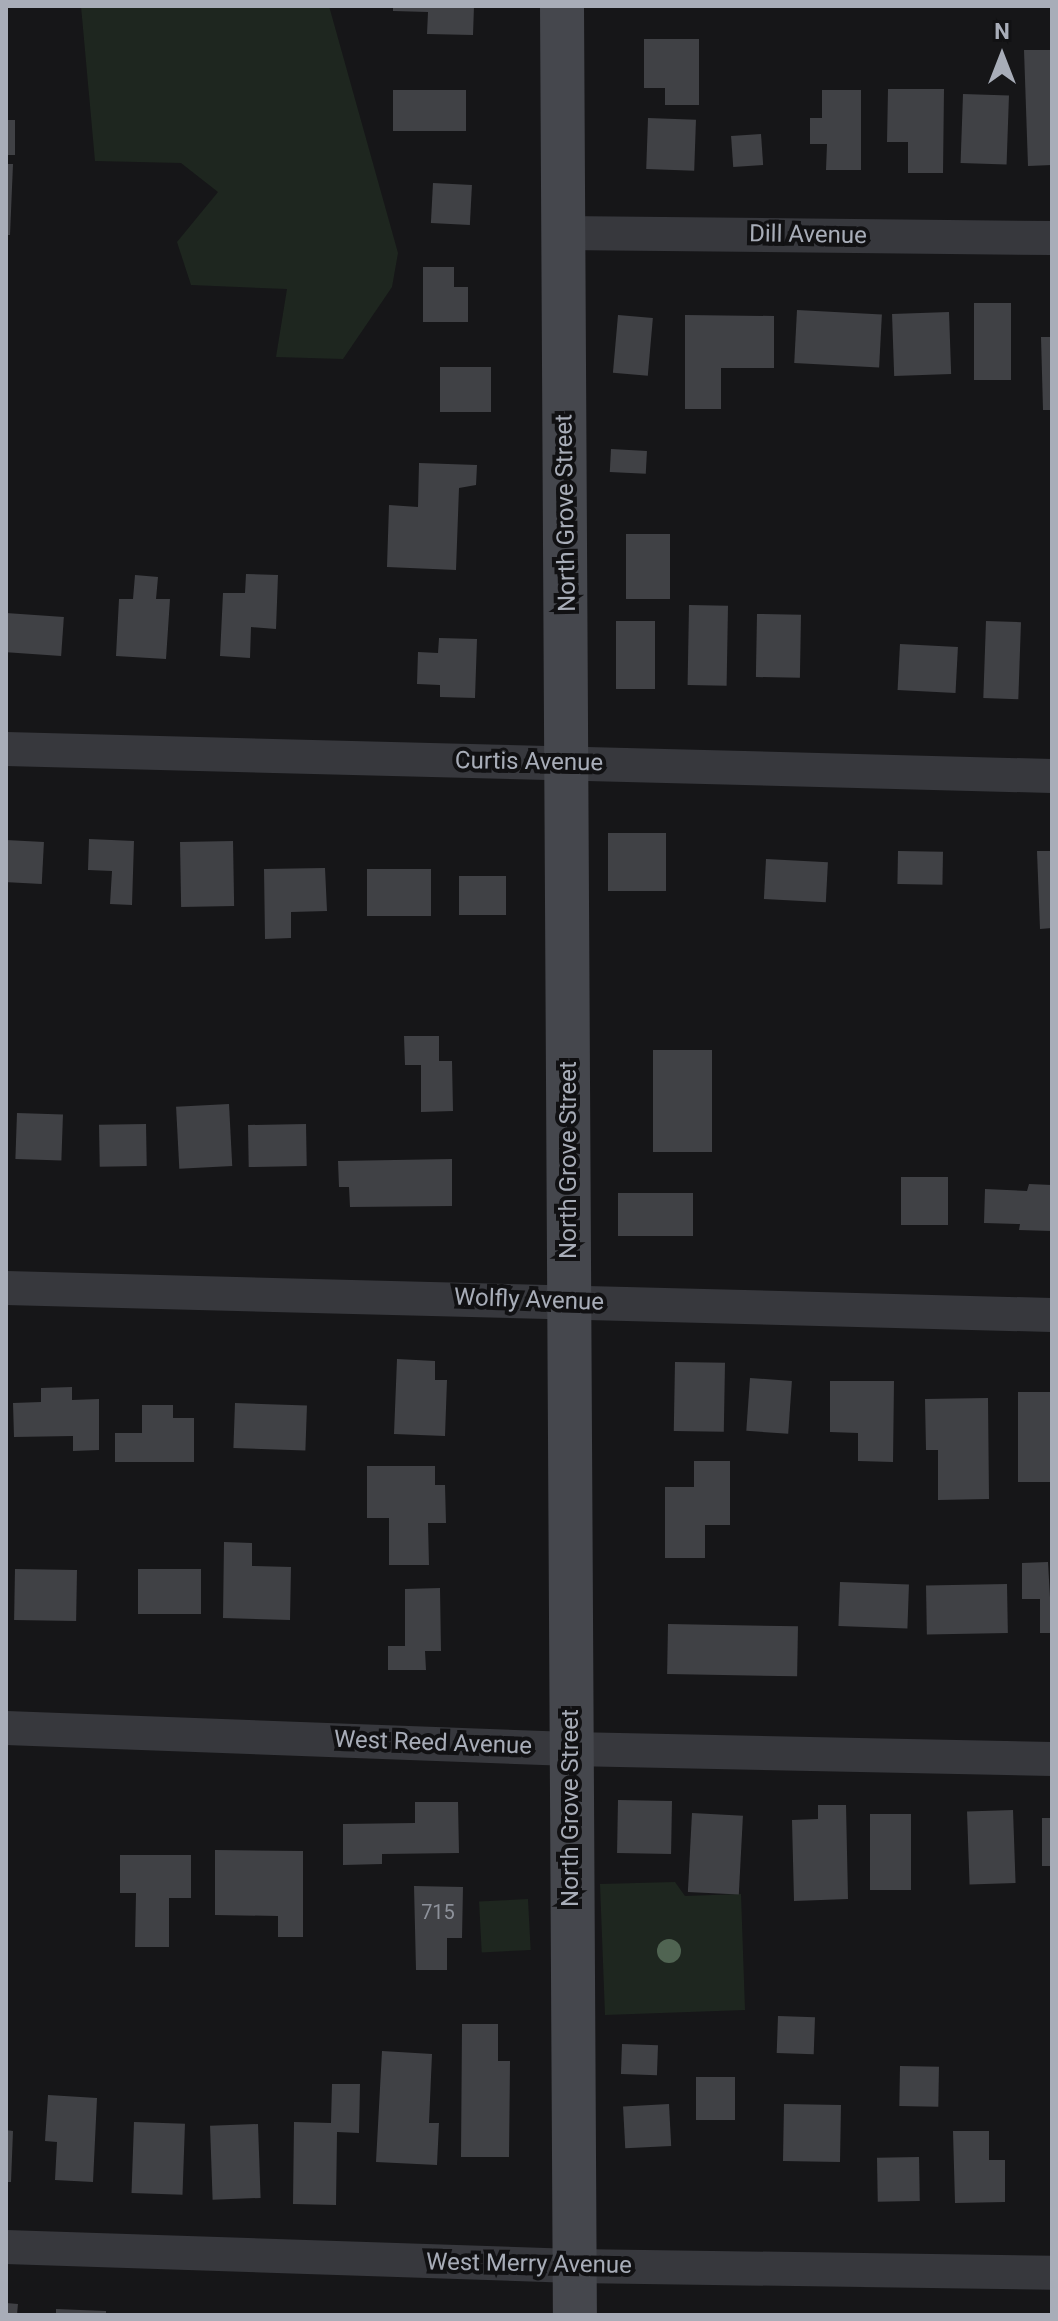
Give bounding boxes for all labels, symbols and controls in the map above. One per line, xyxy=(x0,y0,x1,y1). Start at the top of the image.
north arrow xyxy=(962,16,1042,96)
text: N xyxy=(994,19,1010,44)
street label: Dill Avenue xyxy=(749,220,867,250)
street label: North Grove Street xyxy=(550,414,582,612)
street label: Curtis Avenue xyxy=(455,746,603,778)
street label: North Grove Street xyxy=(555,1061,583,1259)
street label: Wolfly Avenue xyxy=(454,1283,604,1317)
street label: North Grove Street xyxy=(557,1709,585,1907)
street label: West Reed Avenue xyxy=(334,1725,532,1761)
house number: 715 xyxy=(421,1900,455,1924)
street label: West Merry Avenue xyxy=(426,2248,632,2280)

